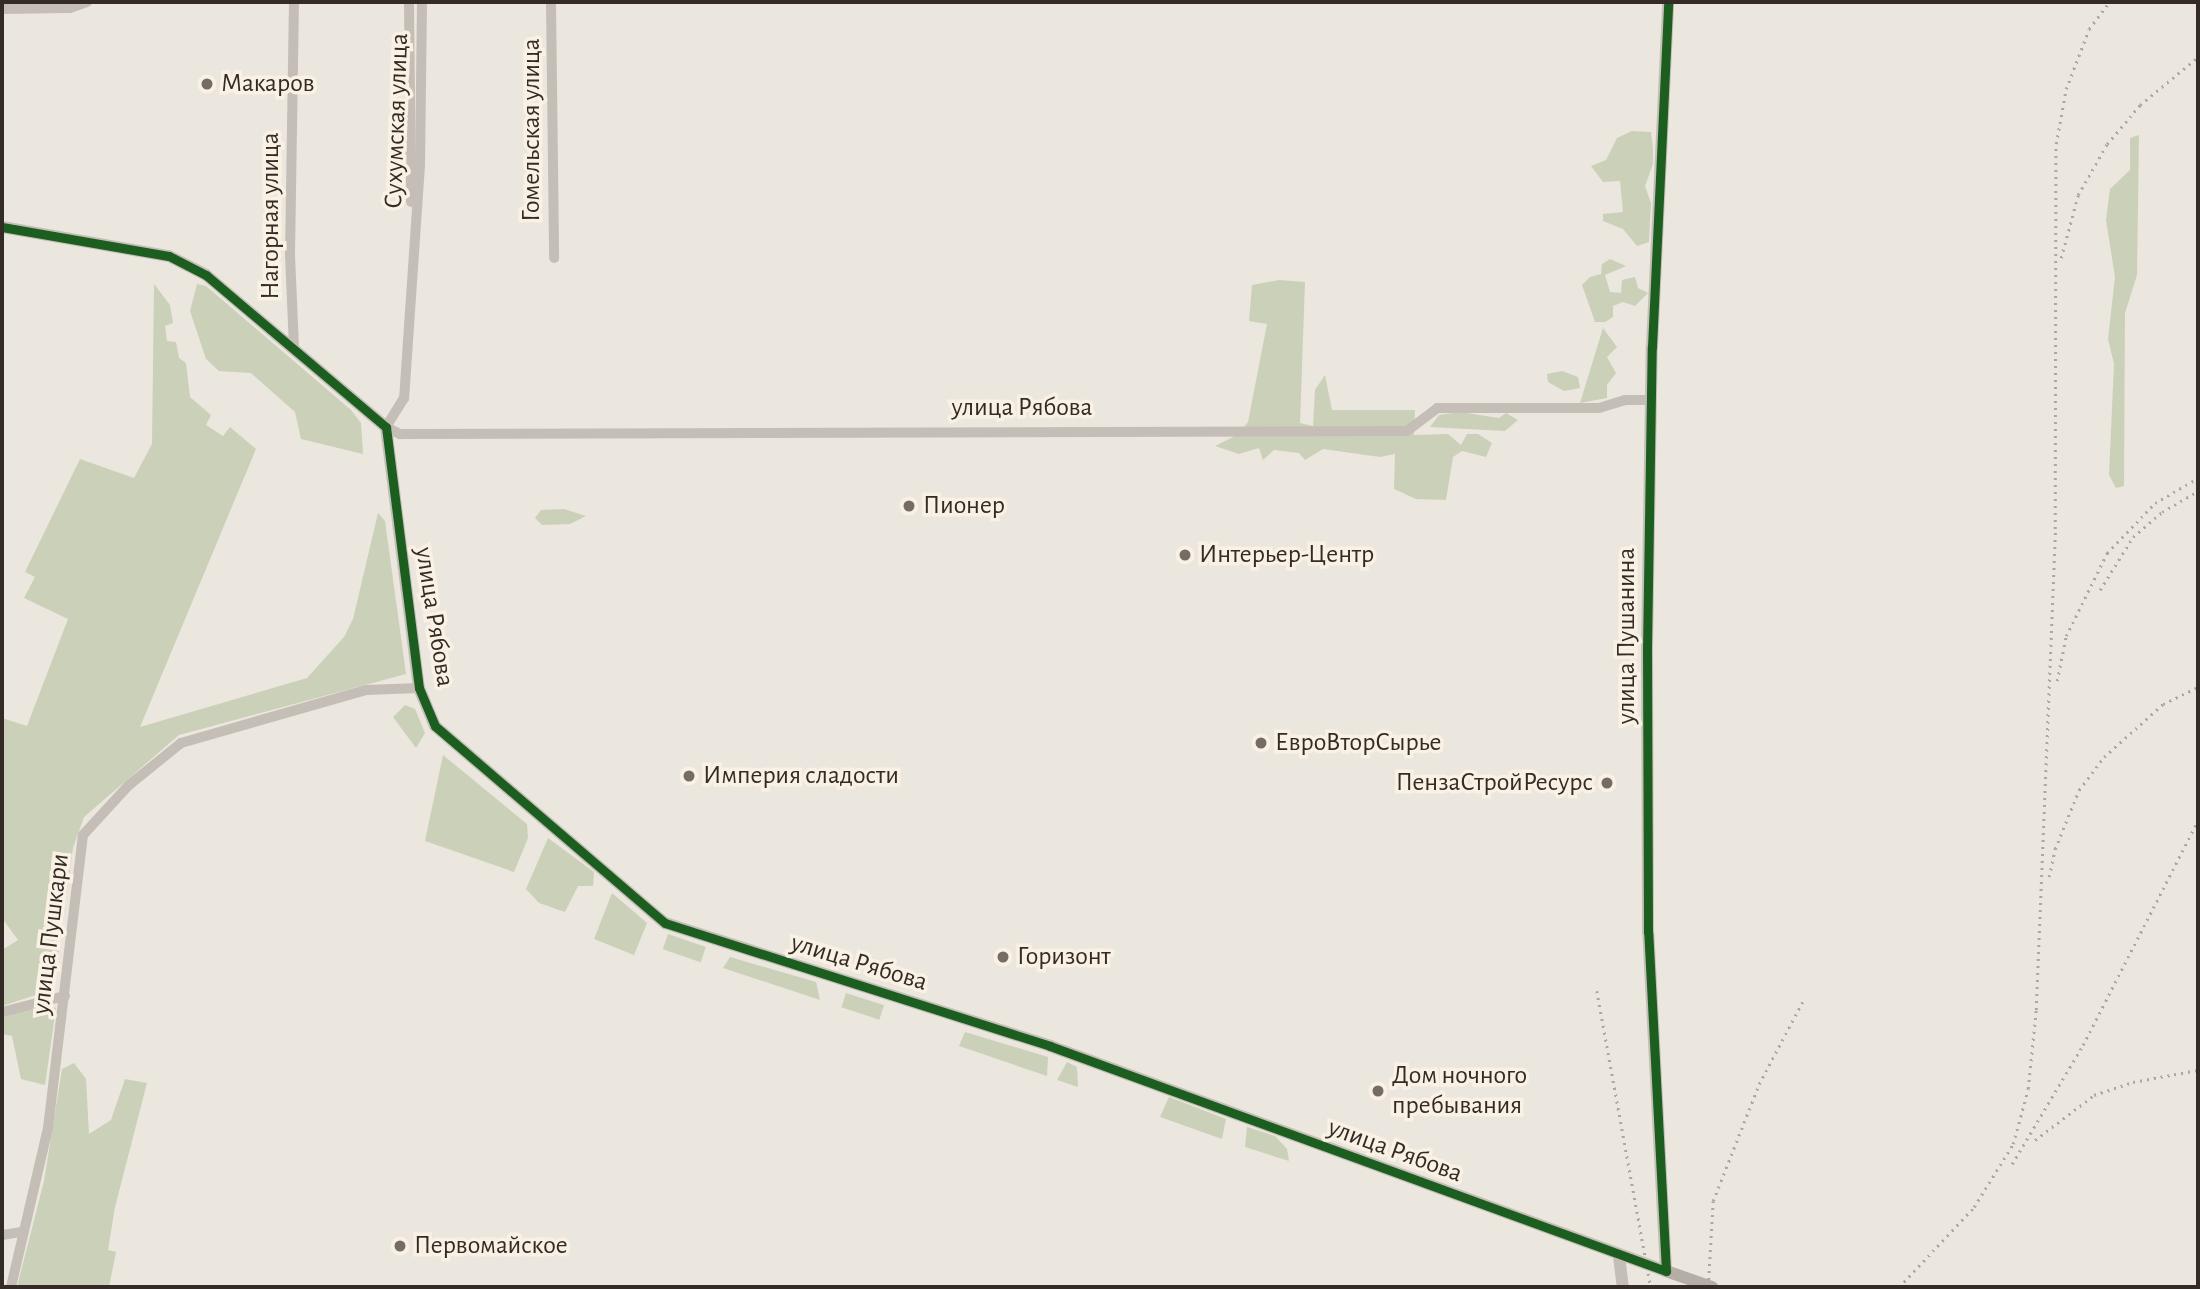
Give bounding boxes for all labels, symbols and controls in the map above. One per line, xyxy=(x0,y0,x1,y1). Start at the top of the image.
street label: Сухумская улица xyxy=(378,33,416,209)
street label: Гомельская улица xyxy=(516,38,548,222)
place label: Макаров xyxy=(221,68,315,100)
marker: Макаров xyxy=(199,76,215,92)
street label: Нагорная улица xyxy=(255,132,287,300)
street label: улица Рябова xyxy=(952,392,1092,424)
place label: Пионер xyxy=(923,490,1005,522)
marker: Пионер xyxy=(901,498,917,514)
place label: Интерьер-Центр xyxy=(1199,539,1374,571)
street label: улица Рябова xyxy=(408,545,460,689)
marker: Интерьер-Центр xyxy=(1177,547,1193,563)
street label: улица Пушанина xyxy=(1611,548,1643,724)
place label: ЕвроВторСырье xyxy=(1275,727,1441,759)
marker: ЕвроВторСырье xyxy=(1253,735,1269,751)
place label: Империя сладости xyxy=(703,760,899,792)
place label: ПензаСтройРесурс xyxy=(1396,767,1593,799)
marker: Империя сладости xyxy=(681,768,697,784)
marker: ПензаСтройРесурс xyxy=(1599,775,1615,791)
street label: улица Пушкари xyxy=(26,852,76,1016)
street label: улица Рябова xyxy=(787,927,931,999)
place label: Горизонт xyxy=(1017,941,1111,973)
marker: Горизонт xyxy=(995,949,1011,965)
place label: Дом ночного пребывания xyxy=(1392,1060,1527,1122)
marker: Дом ночного пребывания xyxy=(1370,1083,1386,1099)
street label: улица Рябова xyxy=(1323,1112,1467,1190)
place label: Первомайское xyxy=(414,1230,568,1262)
marker: Первомайское xyxy=(392,1238,408,1254)

